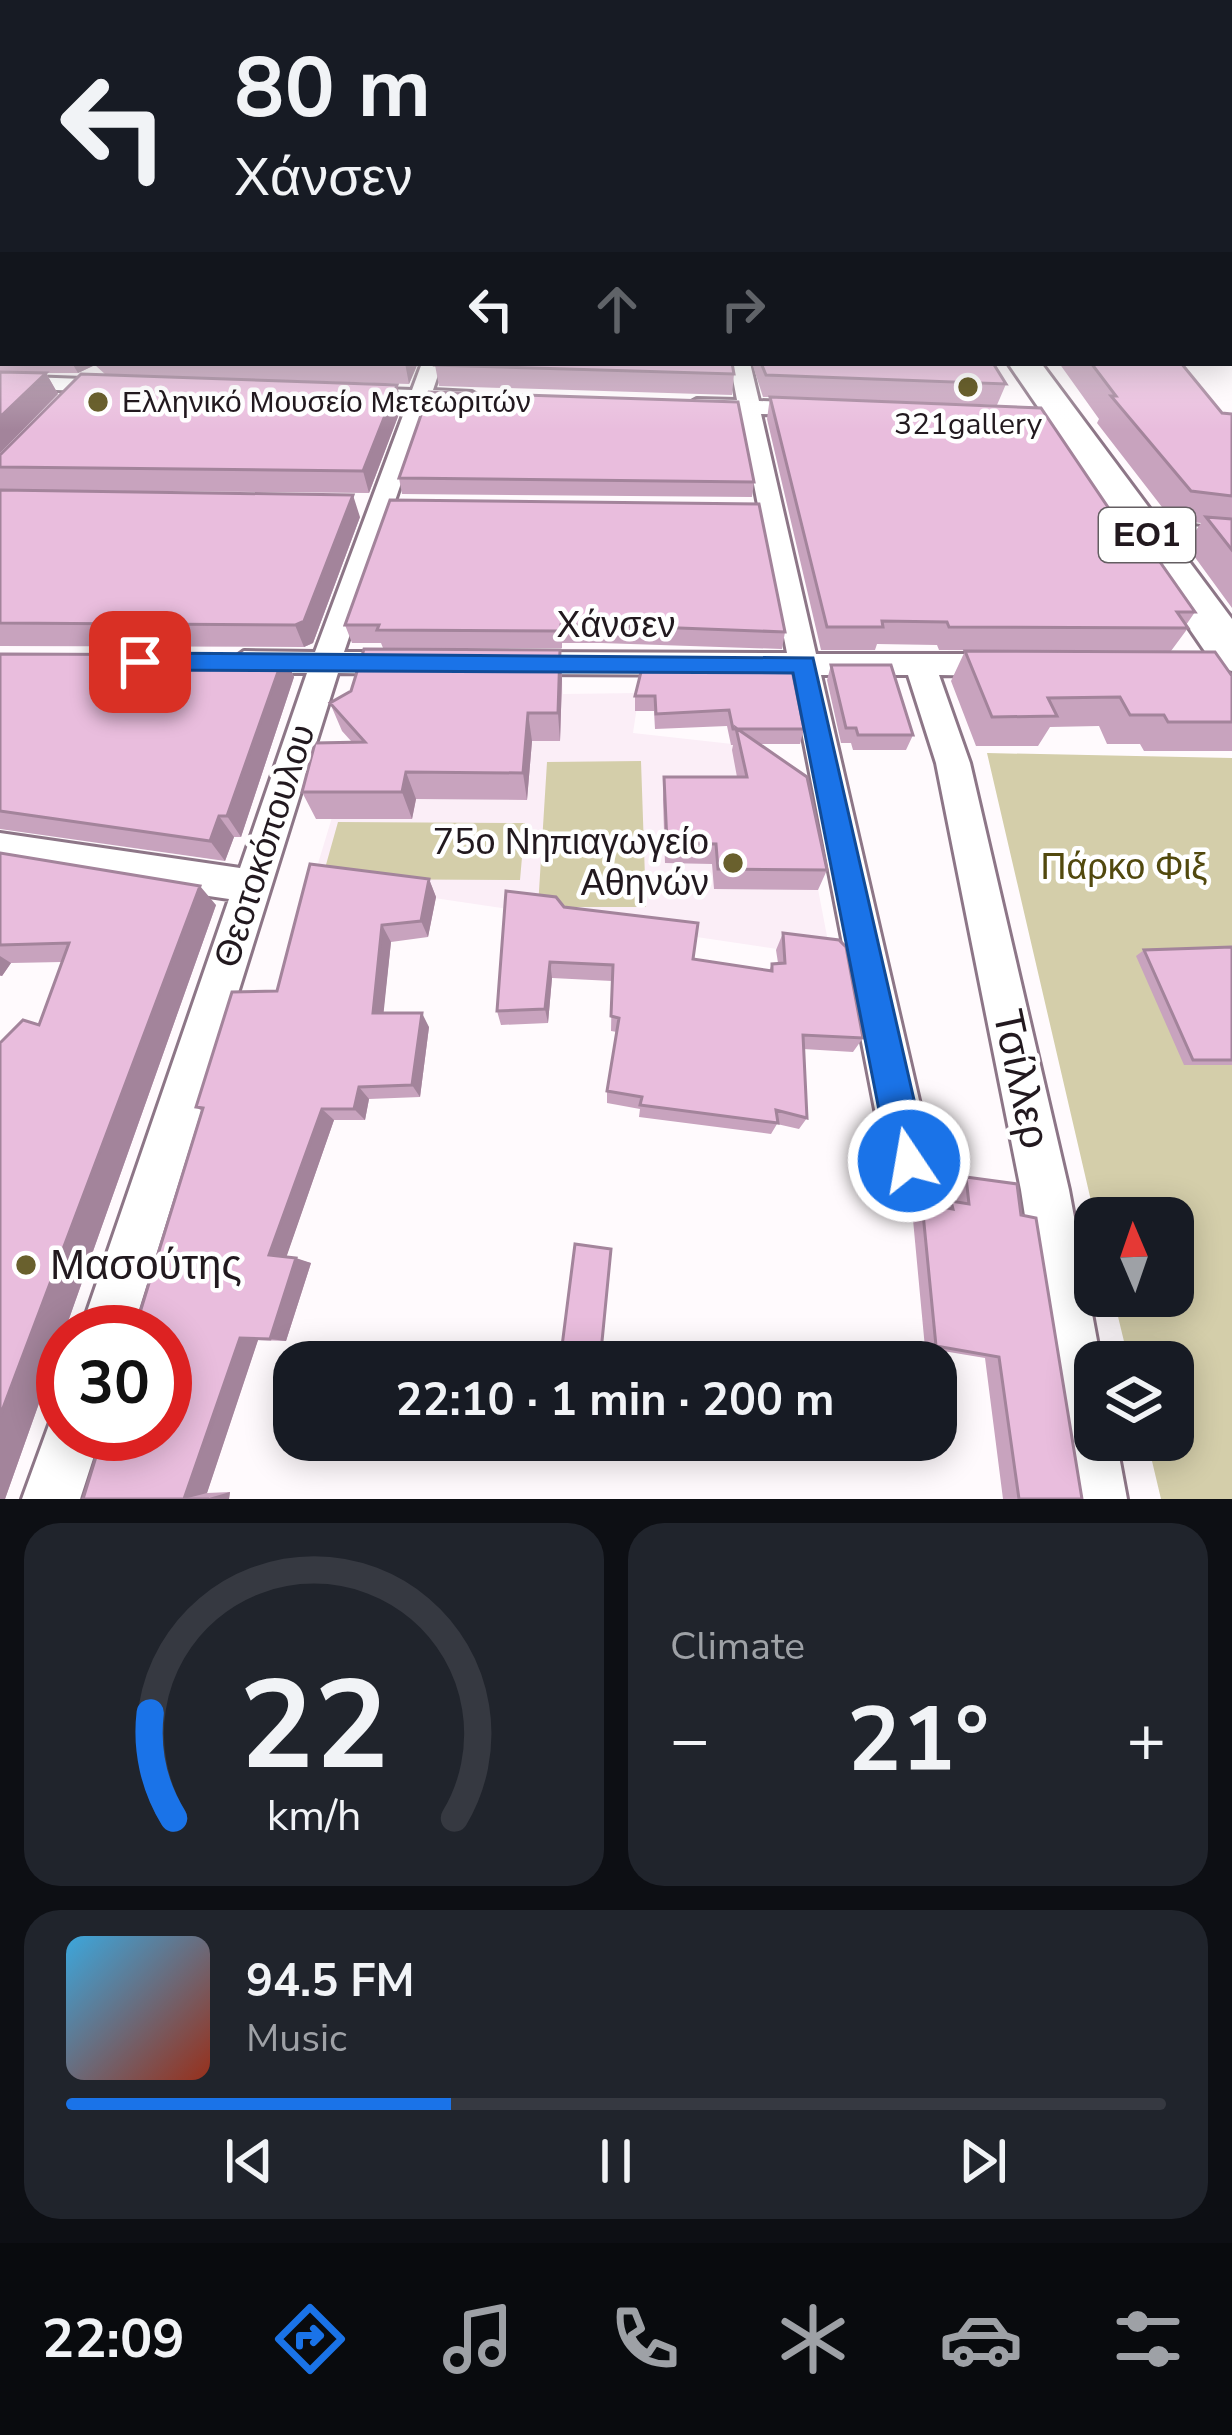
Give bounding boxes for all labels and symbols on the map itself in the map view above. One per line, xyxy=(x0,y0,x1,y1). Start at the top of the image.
marker: 321gallery xyxy=(955,374,981,400)
place label: Ελληνικό Μουσείο Μετεωριτών xyxy=(122,382,531,423)
marker: Ελληνικό Μουσείο Μετεωριτών xyxy=(85,389,111,415)
place label: 321gallery xyxy=(894,404,1043,445)
road number: ΕΟ1 xyxy=(1099,508,1195,562)
street label: Χάνσεν xyxy=(556,601,676,650)
pin xyxy=(89,611,191,713)
street label: Θεοτοκόπουλου xyxy=(203,718,327,974)
place label: 75ο Νηπιαγωγείο Αθηνών xyxy=(432,818,709,908)
park label: Πάρκο Φιξ xyxy=(1041,843,1207,892)
marker: 75ο Νηπιαγωγείο Αθηνών xyxy=(720,850,746,876)
street label: Τσίλλερ xyxy=(978,1004,1064,1154)
position arrow xyxy=(846,1098,972,1224)
north arrow xyxy=(1074,1197,1194,1317)
place label: Μασούτης xyxy=(50,1237,242,1294)
marker: Μασούτης xyxy=(13,1252,39,1278)
speed limit sign: 30 xyxy=(36,1305,192,1461)

